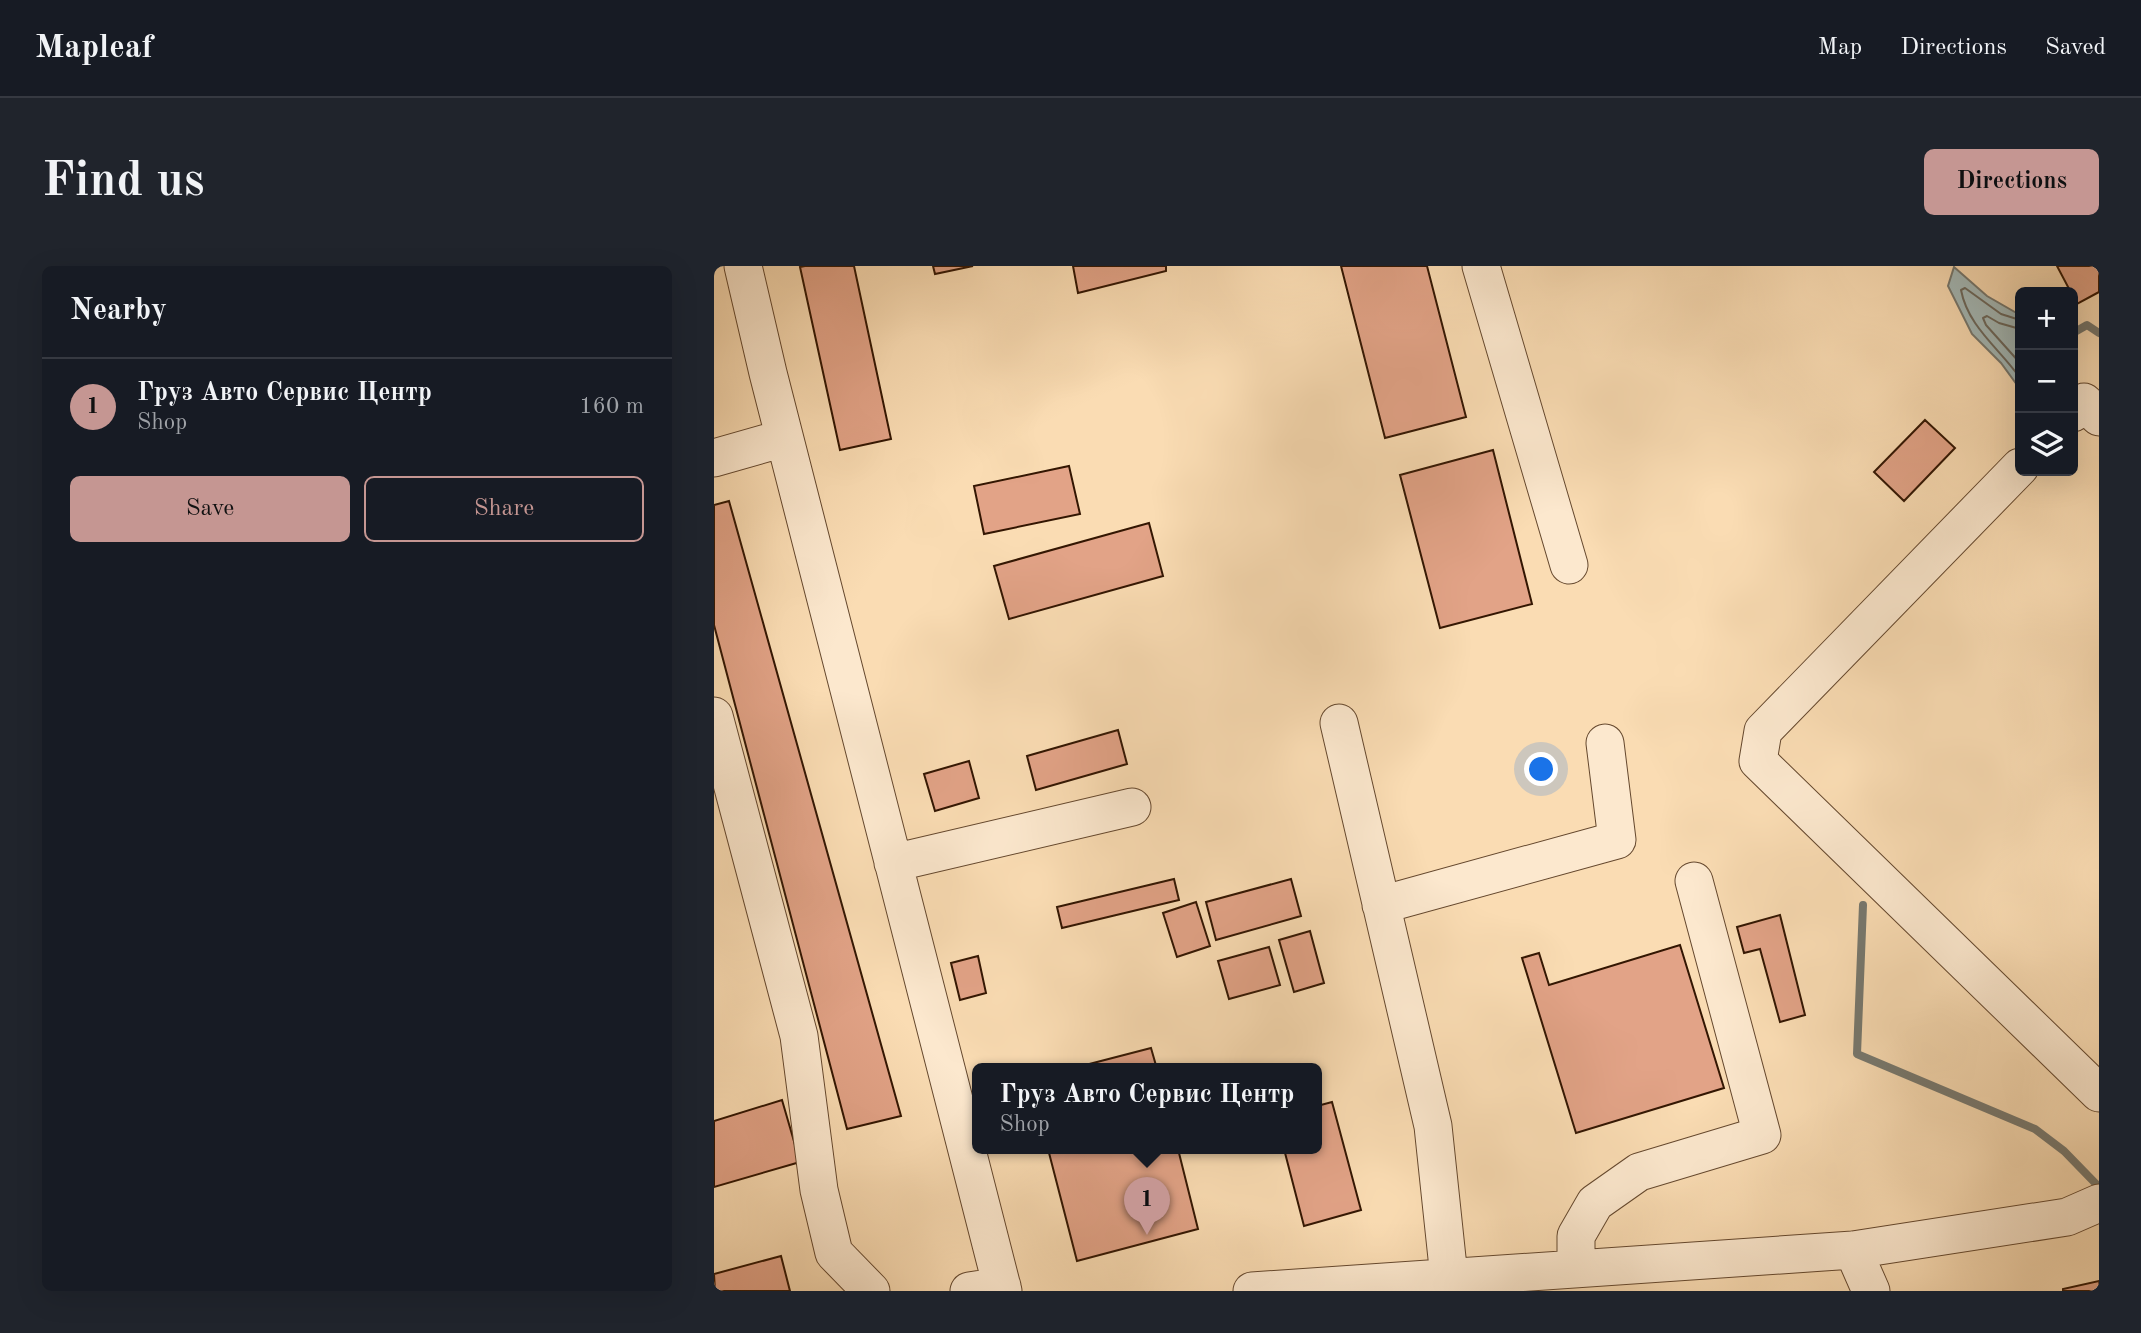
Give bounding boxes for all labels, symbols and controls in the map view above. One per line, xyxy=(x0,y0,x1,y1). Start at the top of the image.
text: Mapleaf xyxy=(35,32,153,65)
text: Map xyxy=(1818,36,1862,60)
text: Directions xyxy=(1900,36,2007,60)
text: Saved xyxy=(2045,36,2106,60)
button: Directions xyxy=(1924,149,2099,215)
text: Find us xyxy=(42,158,205,207)
map controls xyxy=(2015,287,2078,476)
button: + xyxy=(2015,287,2078,350)
text: Nearby xyxy=(70,296,167,326)
button: − xyxy=(2015,350,2078,413)
text: Груз Авто Сервис Центр xyxy=(137,380,432,406)
text: 1 xyxy=(86,395,100,418)
text: 160 m xyxy=(579,395,644,418)
text: Shop xyxy=(137,411,187,434)
button: layers xyxy=(2015,413,2078,476)
button: Save xyxy=(70,476,350,542)
button: Share xyxy=(364,476,644,542)
your location xyxy=(1524,752,1558,786)
popup xyxy=(972,1063,1322,1154)
text: Груз Авто Сервис Центр xyxy=(1000,1082,1294,1108)
text: Shop xyxy=(1000,1113,1050,1136)
pin: 1 xyxy=(1124,1177,1170,1235)

